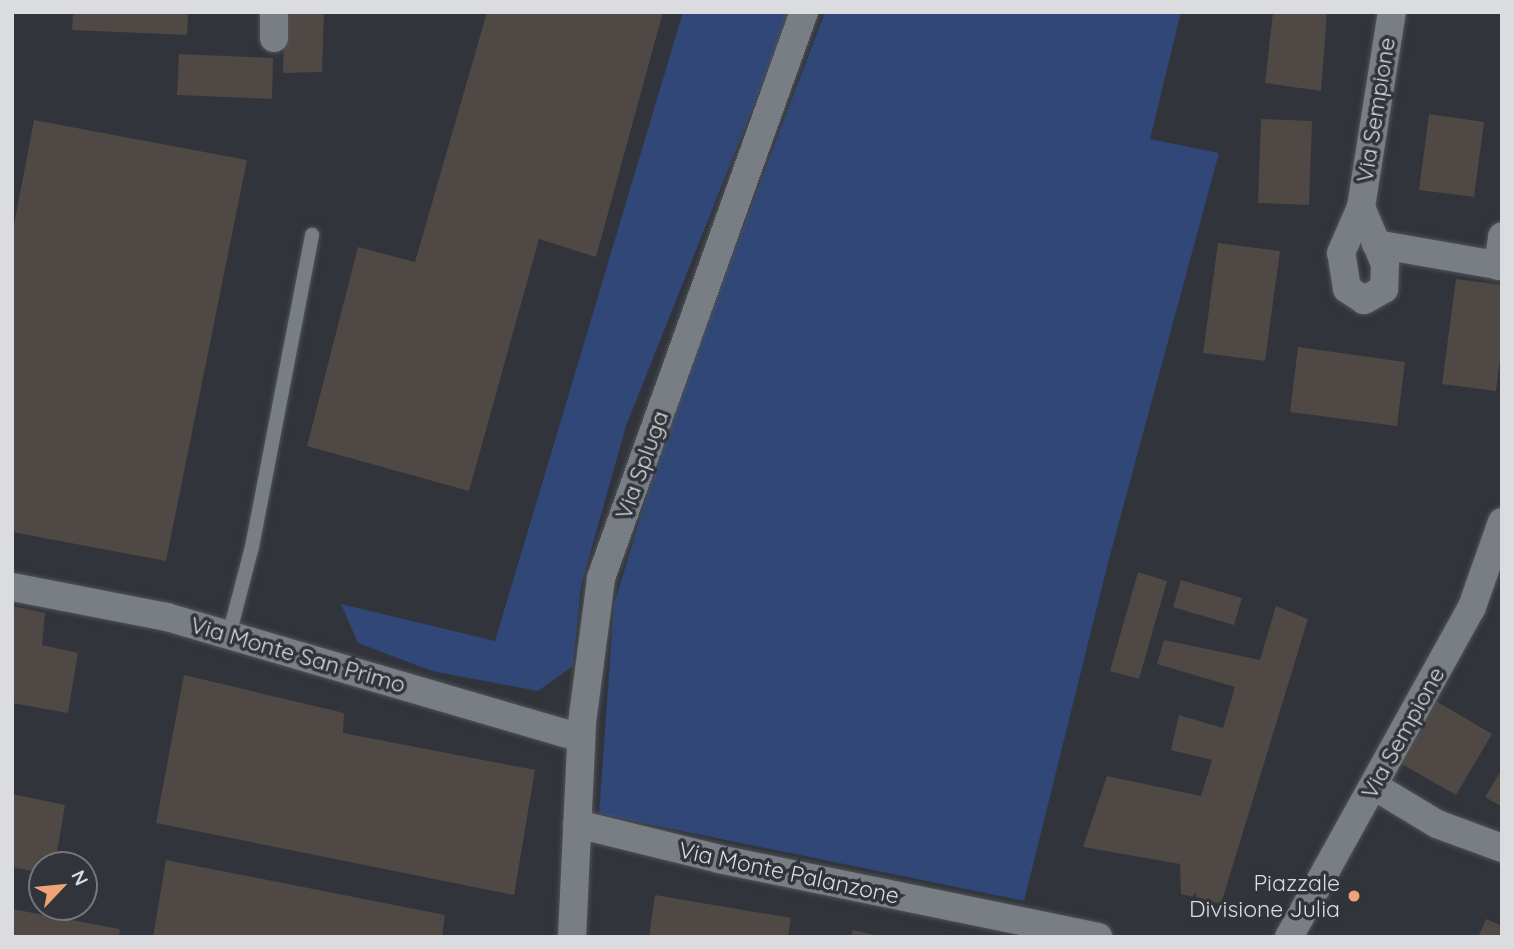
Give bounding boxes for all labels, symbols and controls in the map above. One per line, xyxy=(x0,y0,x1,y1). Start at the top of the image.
street label: Via Sempione xyxy=(1351,36,1401,184)
street label: Via Spluga xyxy=(610,407,674,523)
street label: Via Monte San Primo xyxy=(187,611,409,699)
street label: Via Sempione xyxy=(1355,662,1451,804)
street label: Via Monte Palanzone xyxy=(676,836,902,910)
north arrow xyxy=(28,851,98,921)
text: N xyxy=(66,866,94,889)
place label: Piazzale Divisione Julia xyxy=(1189,869,1340,923)
marker: Piazzale Divisione Julia xyxy=(1346,888,1362,904)

